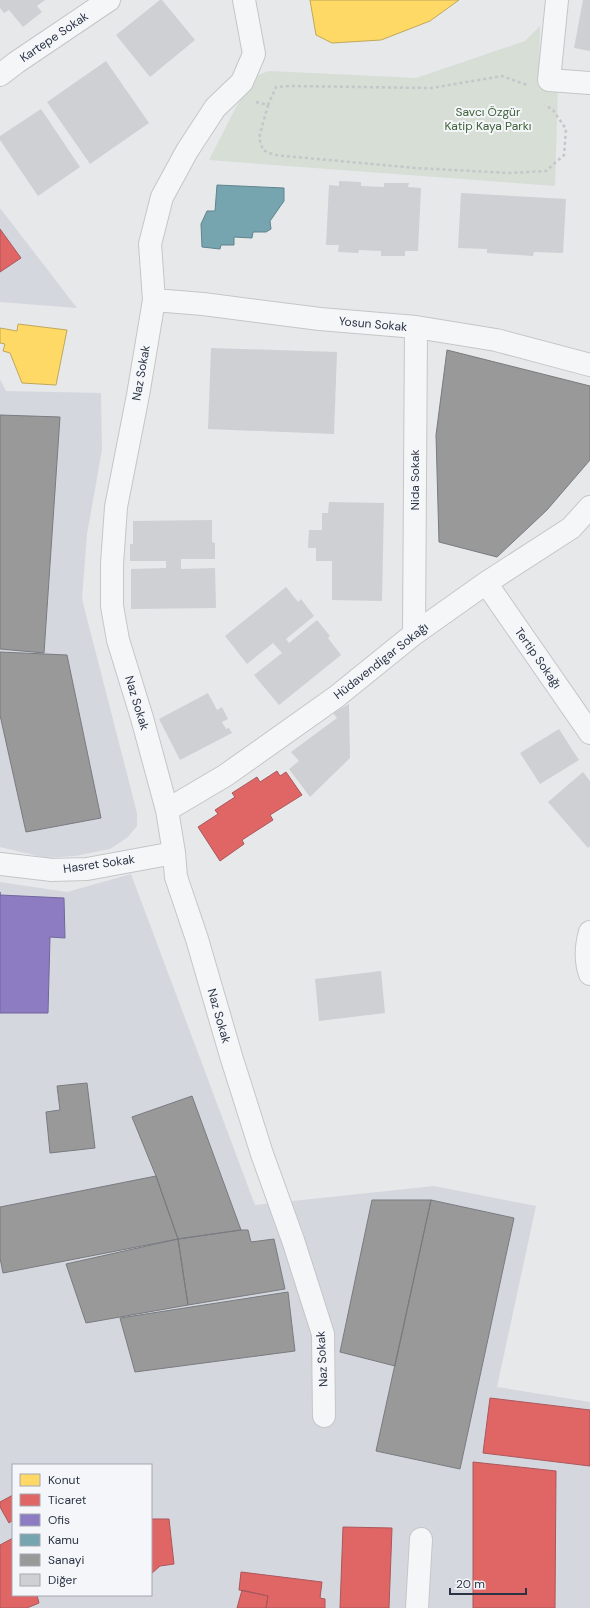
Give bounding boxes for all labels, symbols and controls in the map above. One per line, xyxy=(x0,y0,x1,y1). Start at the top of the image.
street label: Kartepe Sokak xyxy=(17,8,91,66)
park label: Savcı Özgür Katip Kaya Parkı xyxy=(445,104,531,134)
street label: Yosun Sokak xyxy=(338,313,408,335)
street label: Naz Sokak xyxy=(128,344,154,402)
street label: Nida Sokak xyxy=(407,449,423,511)
street label: Hüdavendigar Sokağı xyxy=(330,619,432,703)
street label: Tertip Sokağı xyxy=(511,624,565,692)
street label: Naz Sokak xyxy=(121,674,153,732)
street label: Hasret Sokak xyxy=(62,851,136,877)
street label: Naz Sokak xyxy=(204,987,234,1045)
street label: Naz Sokak xyxy=(313,1331,331,1387)
legend xyxy=(12,1464,152,1596)
text: Konut xyxy=(48,1472,80,1488)
text: Ticaret xyxy=(48,1492,87,1508)
text: Ofis xyxy=(48,1512,70,1528)
text: Kamu xyxy=(48,1532,79,1548)
text: Sanayi xyxy=(48,1552,84,1568)
scale bar xyxy=(450,1570,526,1596)
text: Diğer xyxy=(48,1572,77,1588)
text: 20 m xyxy=(456,1576,485,1592)

